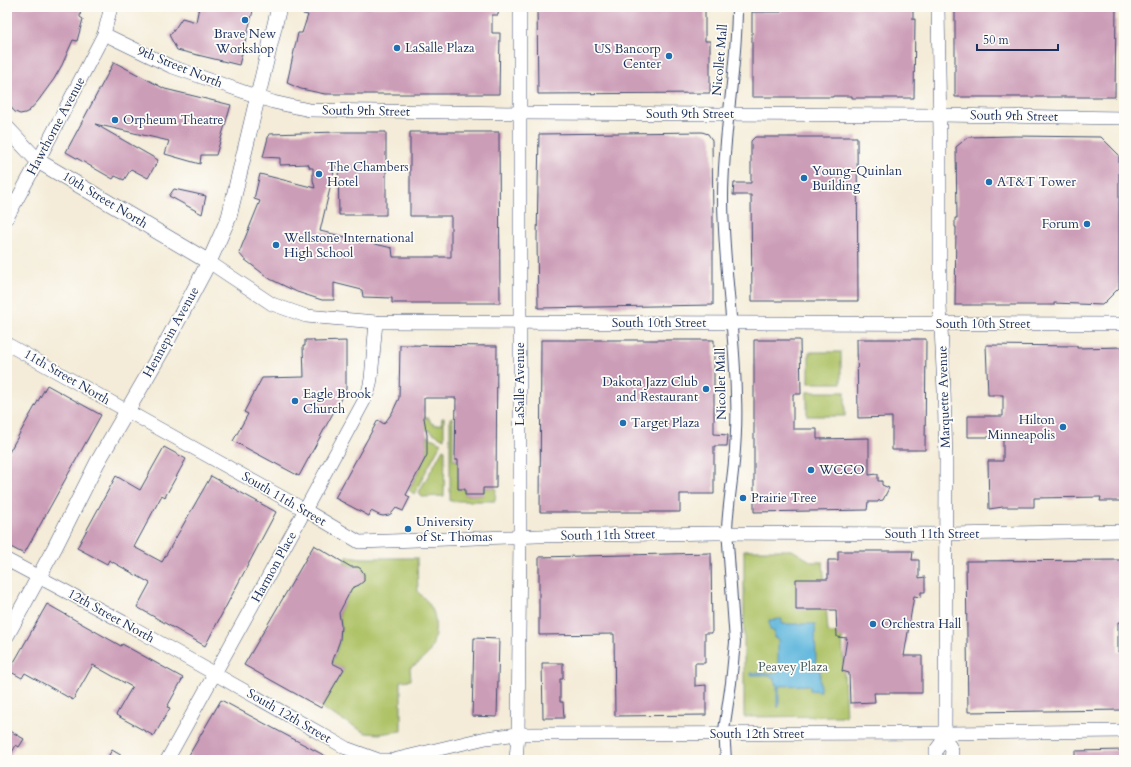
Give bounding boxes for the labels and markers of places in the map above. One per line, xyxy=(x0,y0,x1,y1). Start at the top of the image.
marker: Brave New Workshop xyxy=(240,15,250,25)
place label: Brave New Workshop xyxy=(214,25,277,58)
place label: LaSalle Plaza xyxy=(405,39,475,57)
place label: US Bancorp Center xyxy=(594,40,661,73)
marker: LaSalle Plaza xyxy=(392,43,402,53)
marker: US Bancorp Center xyxy=(664,51,674,61)
place label: Orpheum Theatre xyxy=(123,111,224,129)
marker: Orpheum Theatre xyxy=(110,115,120,125)
place label: The Chambers Hotel xyxy=(327,158,409,191)
place label: Young-Quinlan Building xyxy=(812,162,903,195)
marker: The Chambers Hotel xyxy=(314,169,324,179)
marker: Young-Quinlan Building xyxy=(799,173,809,183)
place label: AT&T Tower xyxy=(997,173,1076,191)
marker: AT&T Tower xyxy=(984,177,994,187)
place label: Forum xyxy=(1042,215,1079,233)
marker: Forum xyxy=(1082,219,1092,229)
place label: Wellstone International High School xyxy=(283,229,415,262)
marker: Wellstone International High School xyxy=(271,240,281,250)
place label: Dakota Jazz Club and Restaurant xyxy=(602,373,698,406)
marker: Dakota Jazz Club and Restaurant xyxy=(701,384,711,394)
place label: Eagle Brook Church xyxy=(303,385,371,418)
marker: Eagle Brook Church xyxy=(290,396,300,406)
place label: Hilton Minneapolis xyxy=(988,411,1056,444)
place label: Target Plaza xyxy=(631,414,700,432)
marker: Target Plaza xyxy=(618,418,628,428)
marker: Hilton Minneapolis xyxy=(1058,422,1068,432)
place label: WCCO xyxy=(818,461,864,479)
marker: WCCO xyxy=(806,465,816,475)
place label: Prairie Tree xyxy=(751,489,817,507)
marker: Prairie Tree xyxy=(738,493,748,503)
place label: University of St. Thomas xyxy=(416,513,493,546)
marker: University of St. Thomas xyxy=(403,524,413,534)
place label: Orchestra Hall xyxy=(881,615,962,633)
marker: Orchestra Hall xyxy=(868,619,878,629)

